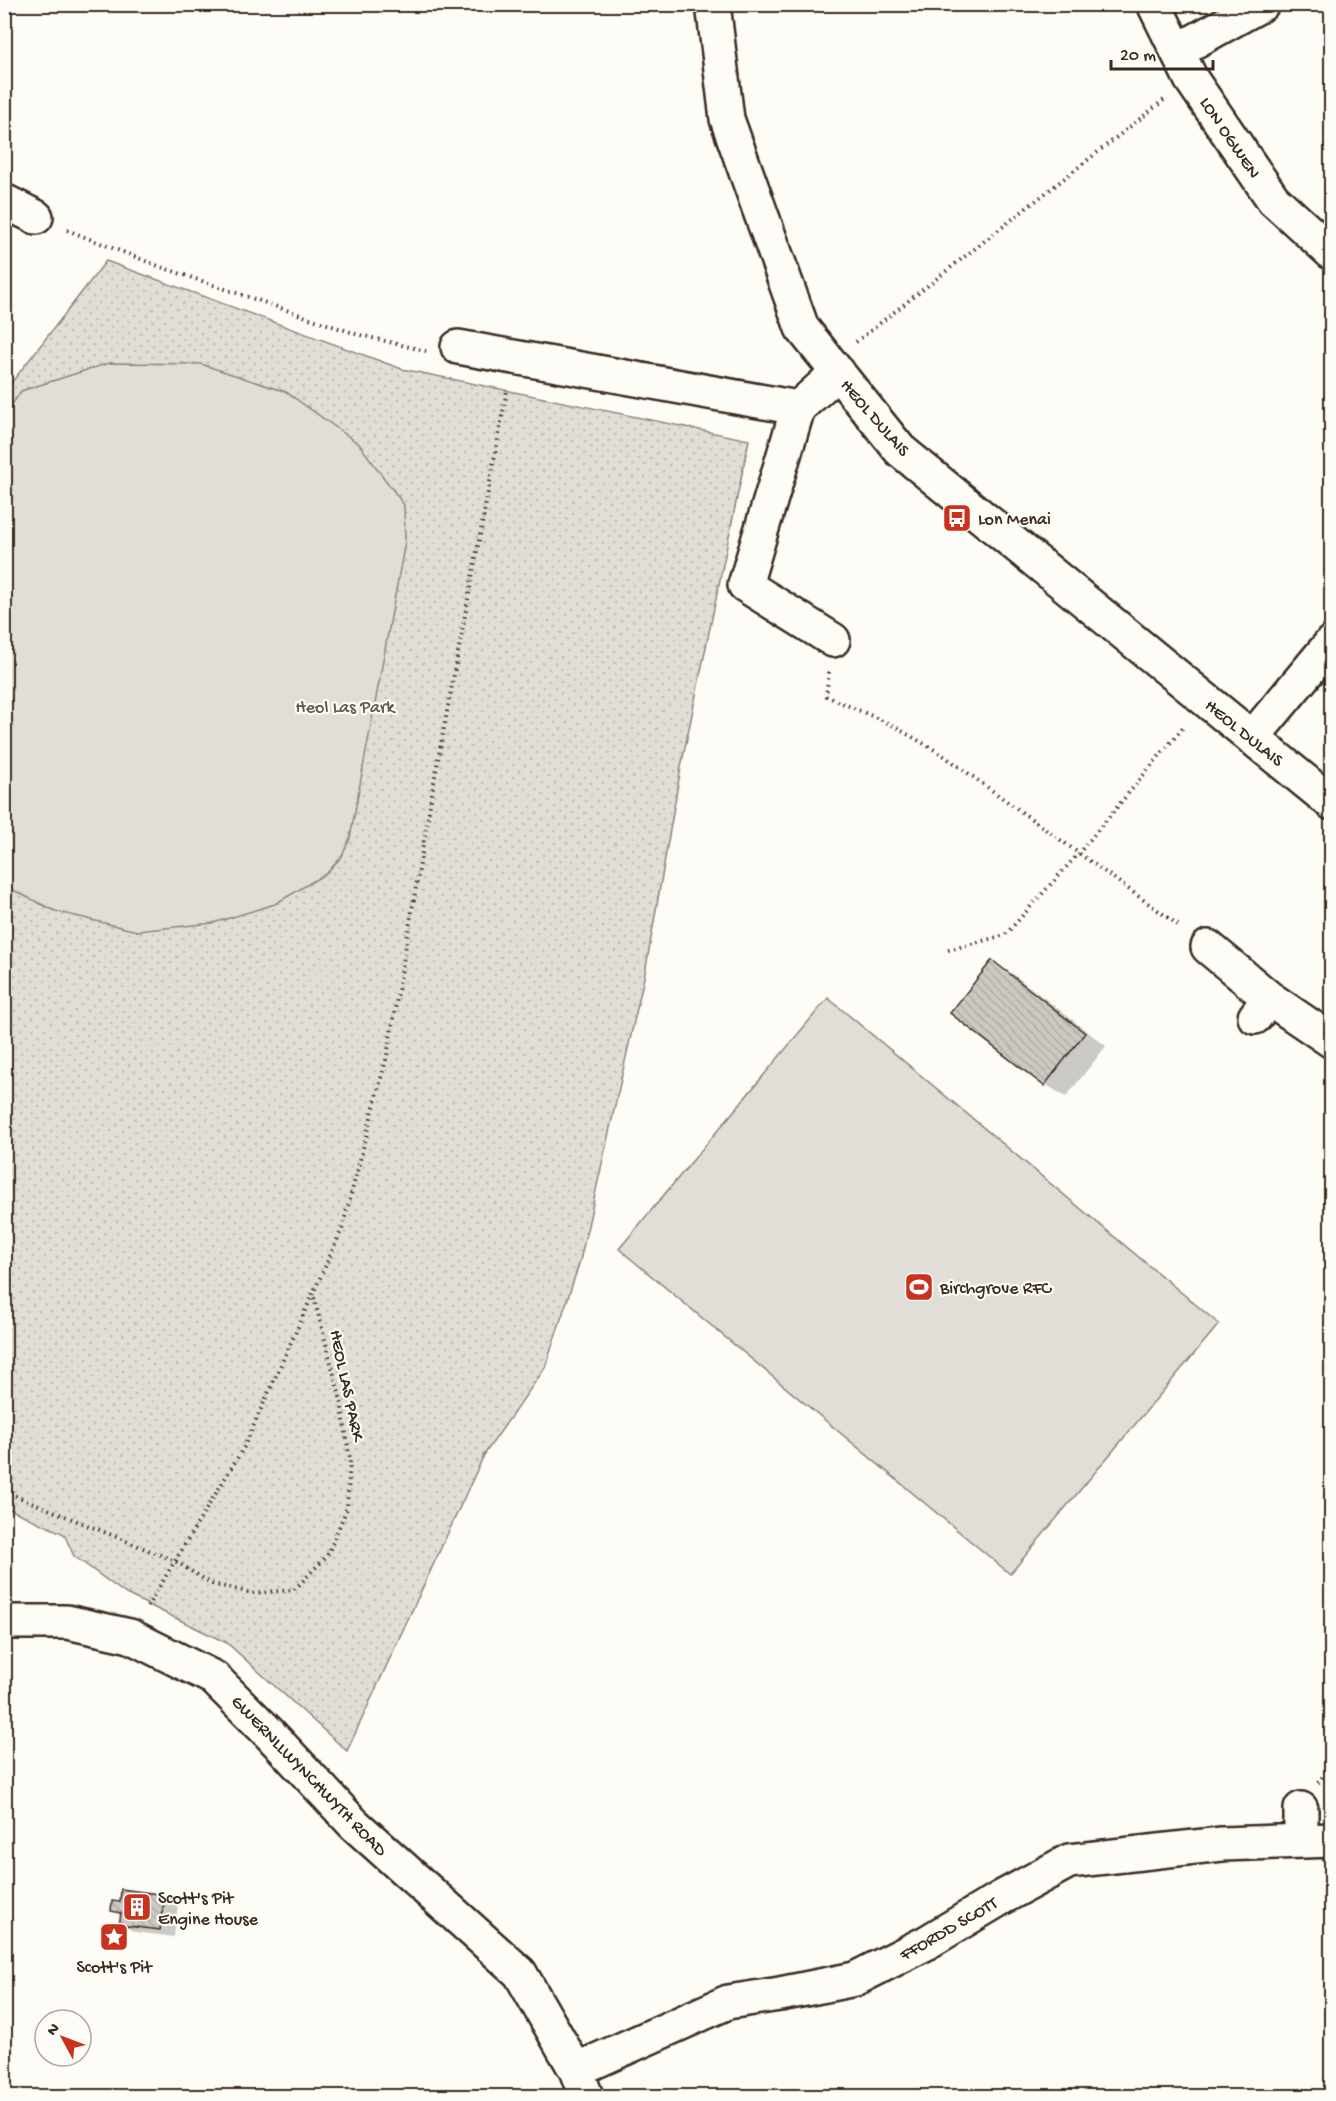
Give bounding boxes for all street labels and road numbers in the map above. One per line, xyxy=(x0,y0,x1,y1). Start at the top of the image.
street label: LON OGWEN xyxy=(1194,94,1264,183)
street label: HEOL DULAIS xyxy=(835,376,914,462)
street label: HEOL DULAIS xyxy=(1200,696,1288,772)
street label: HEOL LAS PARK xyxy=(324,1328,368,1445)
street label: GWERNLLWYNCHWYTH ROAD xyxy=(226,1692,391,1862)
street label: FFORDD SCOTT xyxy=(896,1893,1003,1967)

